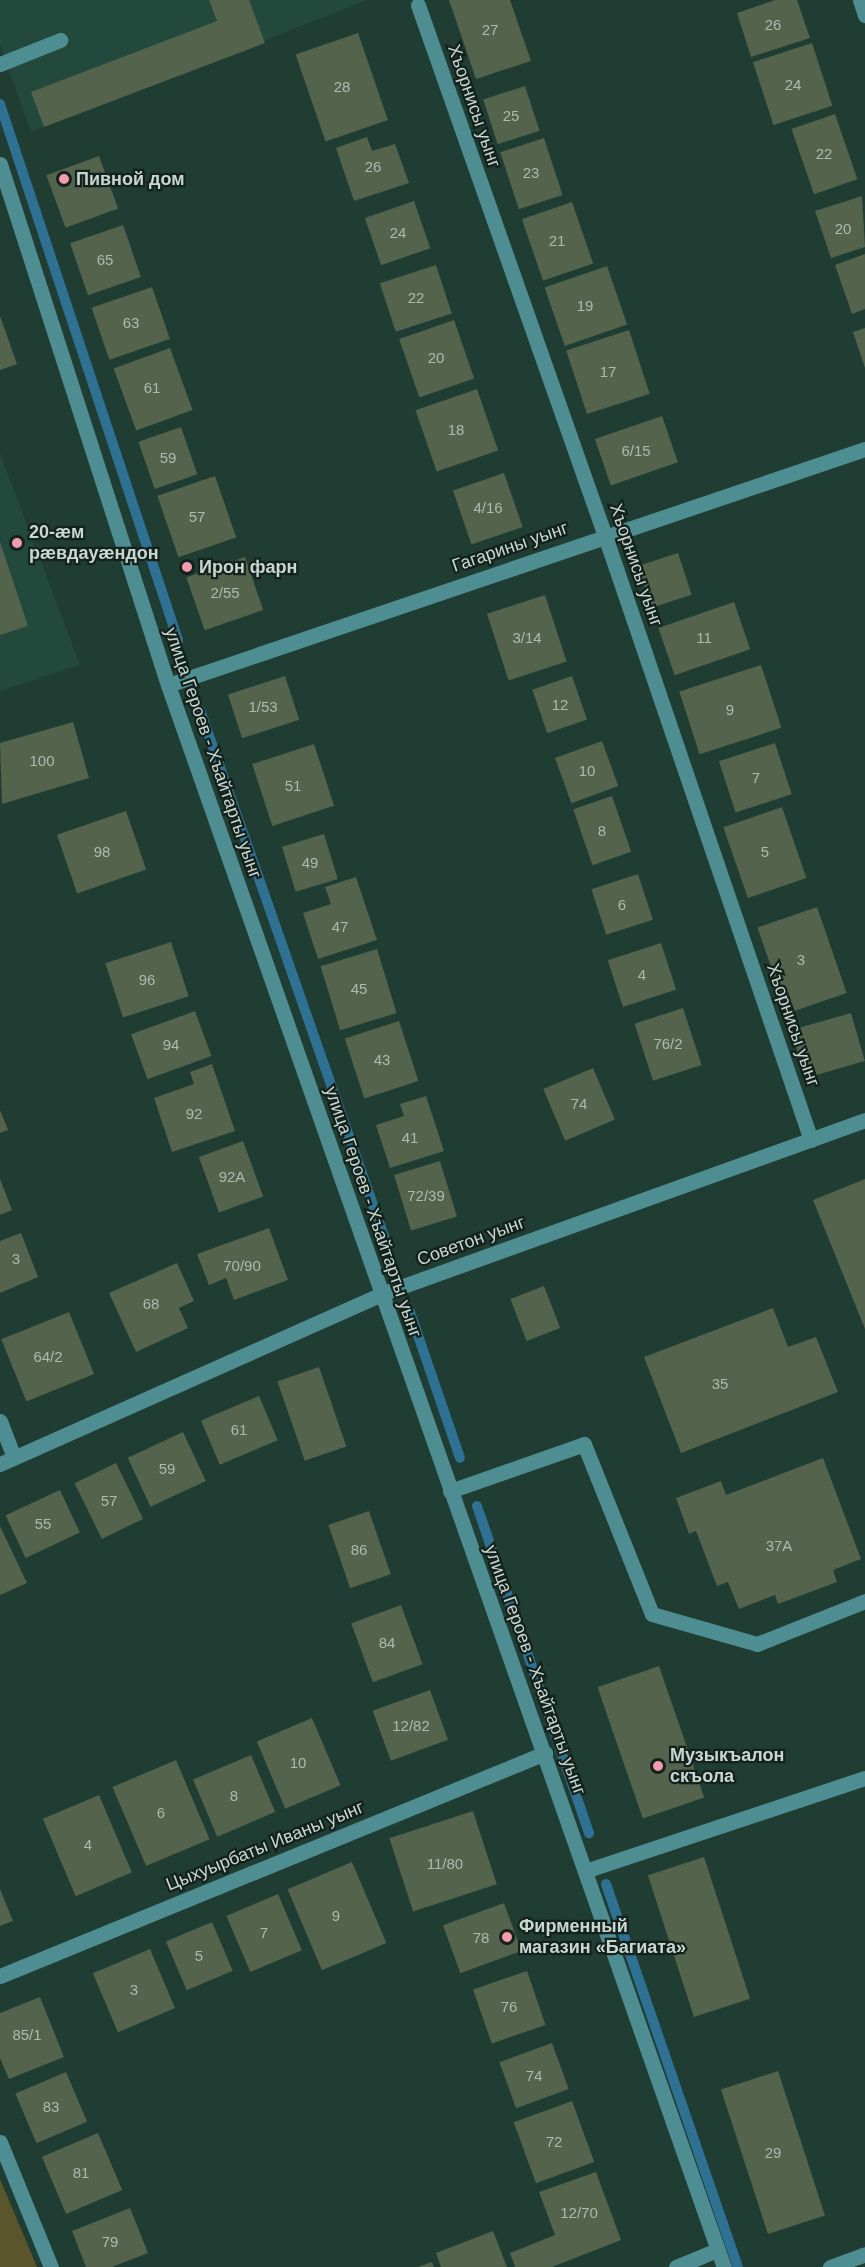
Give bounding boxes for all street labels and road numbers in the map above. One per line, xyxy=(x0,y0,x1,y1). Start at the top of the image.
street label: Хъорнисы уынг xyxy=(443,42,505,170)
street label: Хъорнисы уынг xyxy=(605,501,667,629)
street label: Гагарины уынг xyxy=(449,517,571,577)
street label: улица Героев - Хъайтарты уынг xyxy=(160,625,266,881)
street label: Хъорнисы уынг xyxy=(762,961,824,1089)
street label: улица Героев - Хъайтарты уынг xyxy=(320,1084,426,1340)
street label: Советон уынг xyxy=(414,1211,528,1271)
street label: улица Героев - Хъайтарты уынг xyxy=(480,1542,590,1798)
street label: Цыхуырбаты Иваны уынг xyxy=(163,1796,367,1896)

